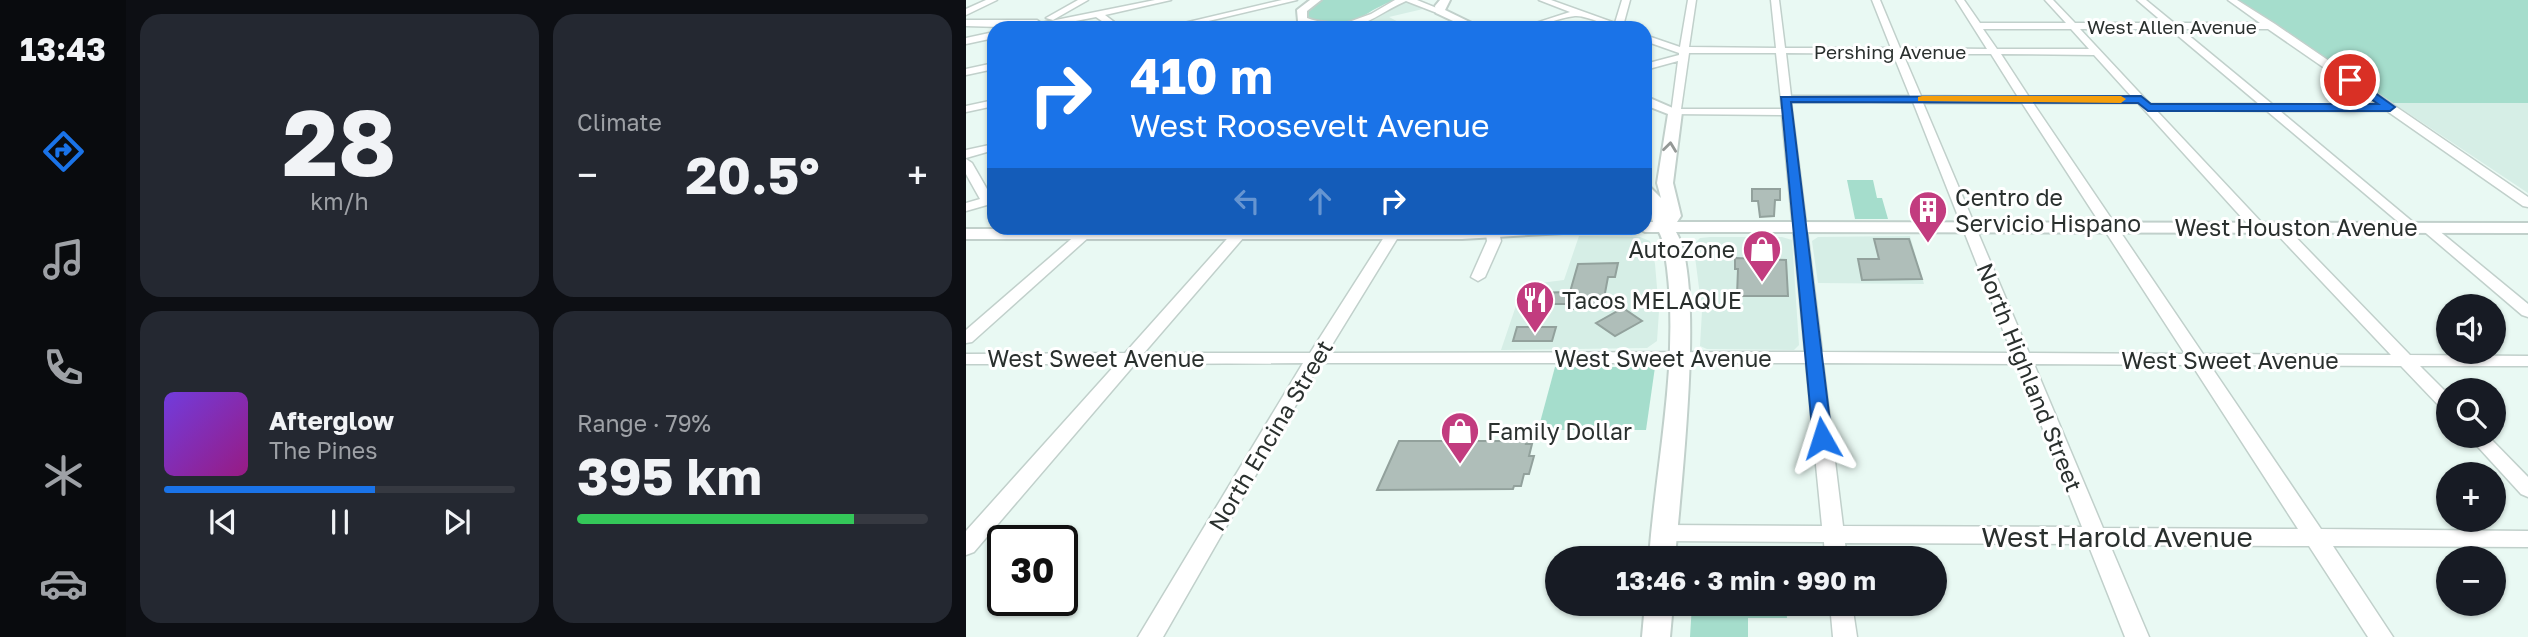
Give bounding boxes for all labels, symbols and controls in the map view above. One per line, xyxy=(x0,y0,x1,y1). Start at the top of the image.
street label: West Allen Avenue xyxy=(2087,15,2257,38)
text: 13:43 xyxy=(20,30,106,68)
street label: Pershing Avenue xyxy=(1814,40,1966,63)
text: 410 m xyxy=(1130,46,1273,105)
icon: right xyxy=(1015,49,1106,140)
pin xyxy=(2320,50,2380,110)
icon: arrive xyxy=(2331,61,2369,99)
text: 28 xyxy=(283,87,396,196)
text: West Roosevelt Avenue xyxy=(1130,106,1490,144)
text: Climate xyxy=(577,108,662,136)
icon: directions xyxy=(39,127,88,176)
one-way arrow xyxy=(1663,141,1678,153)
text: 20.5° xyxy=(685,143,820,205)
text: − xyxy=(577,152,598,197)
text: + xyxy=(907,152,928,197)
icon: left xyxy=(1228,182,1266,220)
icon: ahead xyxy=(1301,182,1339,220)
icon: right xyxy=(1374,182,1412,220)
place label: Centro de Servicio Hispano xyxy=(1955,183,2141,237)
text: km/h xyxy=(310,187,369,215)
building icon: Centro de Servicio Hispano xyxy=(1907,189,1949,244)
street label: West Houston Avenue xyxy=(2174,213,2418,241)
shop icon: AutoZone xyxy=(1741,228,1783,283)
icon: music xyxy=(39,235,88,284)
place label: AutoZone xyxy=(1629,235,1735,263)
street label: North Highland Street xyxy=(1971,259,2089,495)
restaurant icon: Tacos MELAQUE xyxy=(1514,279,1556,334)
place label: Tacos MELAQUE xyxy=(1562,286,1742,314)
map controls xyxy=(2436,294,2506,616)
button: sound xyxy=(2436,294,2506,364)
street label: North Encina Street xyxy=(1202,335,1338,535)
icon: phone xyxy=(39,343,88,392)
street label: West Sweet Avenue xyxy=(987,344,1205,372)
street label: West Sweet Avenue xyxy=(1554,344,1772,372)
street label: West Sweet Avenue xyxy=(2121,346,2339,374)
button: search xyxy=(2436,378,2506,448)
position arrow xyxy=(1785,401,1859,475)
text: Afterglow xyxy=(269,405,394,436)
text: Range · 79% xyxy=(577,409,711,437)
shop icon: Family Dollar xyxy=(1439,410,1481,465)
place label: Family Dollar xyxy=(1487,417,1632,445)
text: The Pines xyxy=(269,436,377,464)
text: 395 km xyxy=(577,444,762,506)
icon: climate xyxy=(39,451,88,500)
button: + xyxy=(2436,462,2506,532)
icon: previous xyxy=(204,503,242,541)
icon: pause xyxy=(321,503,359,541)
icon: next xyxy=(438,503,476,541)
street label: West Harold Avenue xyxy=(1981,520,2253,553)
speed limit sign: 30 xyxy=(987,525,1078,616)
button: − xyxy=(2436,546,2506,616)
icon: car xyxy=(39,559,88,608)
text: 13:46 · 3 min · 990 m xyxy=(1616,565,1876,596)

